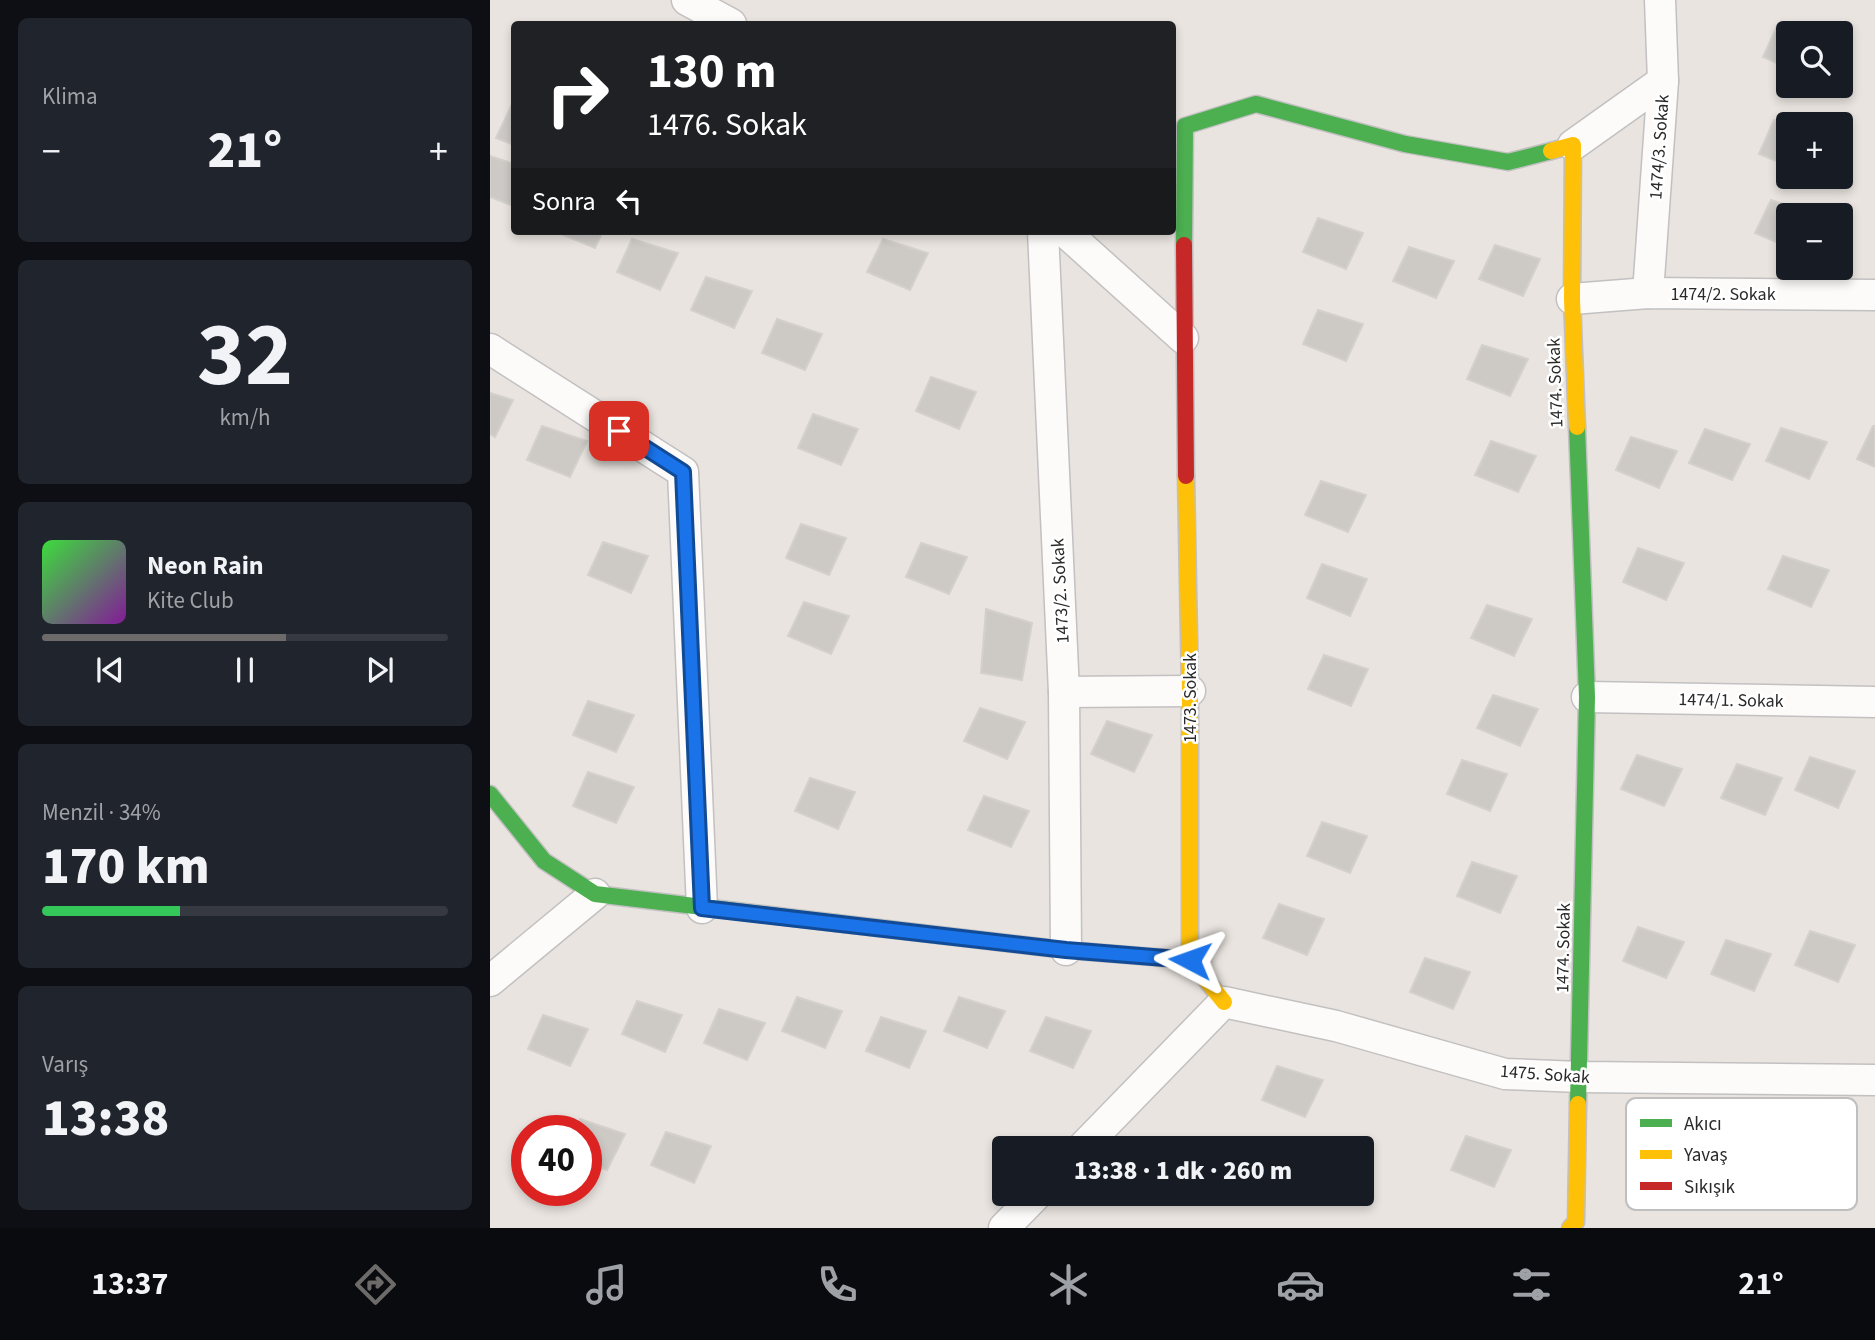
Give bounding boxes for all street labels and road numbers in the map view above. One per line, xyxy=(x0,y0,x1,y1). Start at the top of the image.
street label: 1474/3. Sokak xyxy=(1643,94,1676,200)
street label: 1474/2. Sokak xyxy=(1670,282,1776,307)
street label: 1474. Sokak xyxy=(1541,338,1570,428)
street label: 1473/2. Sokak xyxy=(1045,538,1076,644)
street label: 1473. Sokak xyxy=(1178,653,1203,743)
street label: 1474/1. Sokak xyxy=(1678,687,1784,714)
street label: 1474. Sokak xyxy=(1550,903,1577,993)
street label: 1475. Sokak xyxy=(1499,1059,1591,1090)

